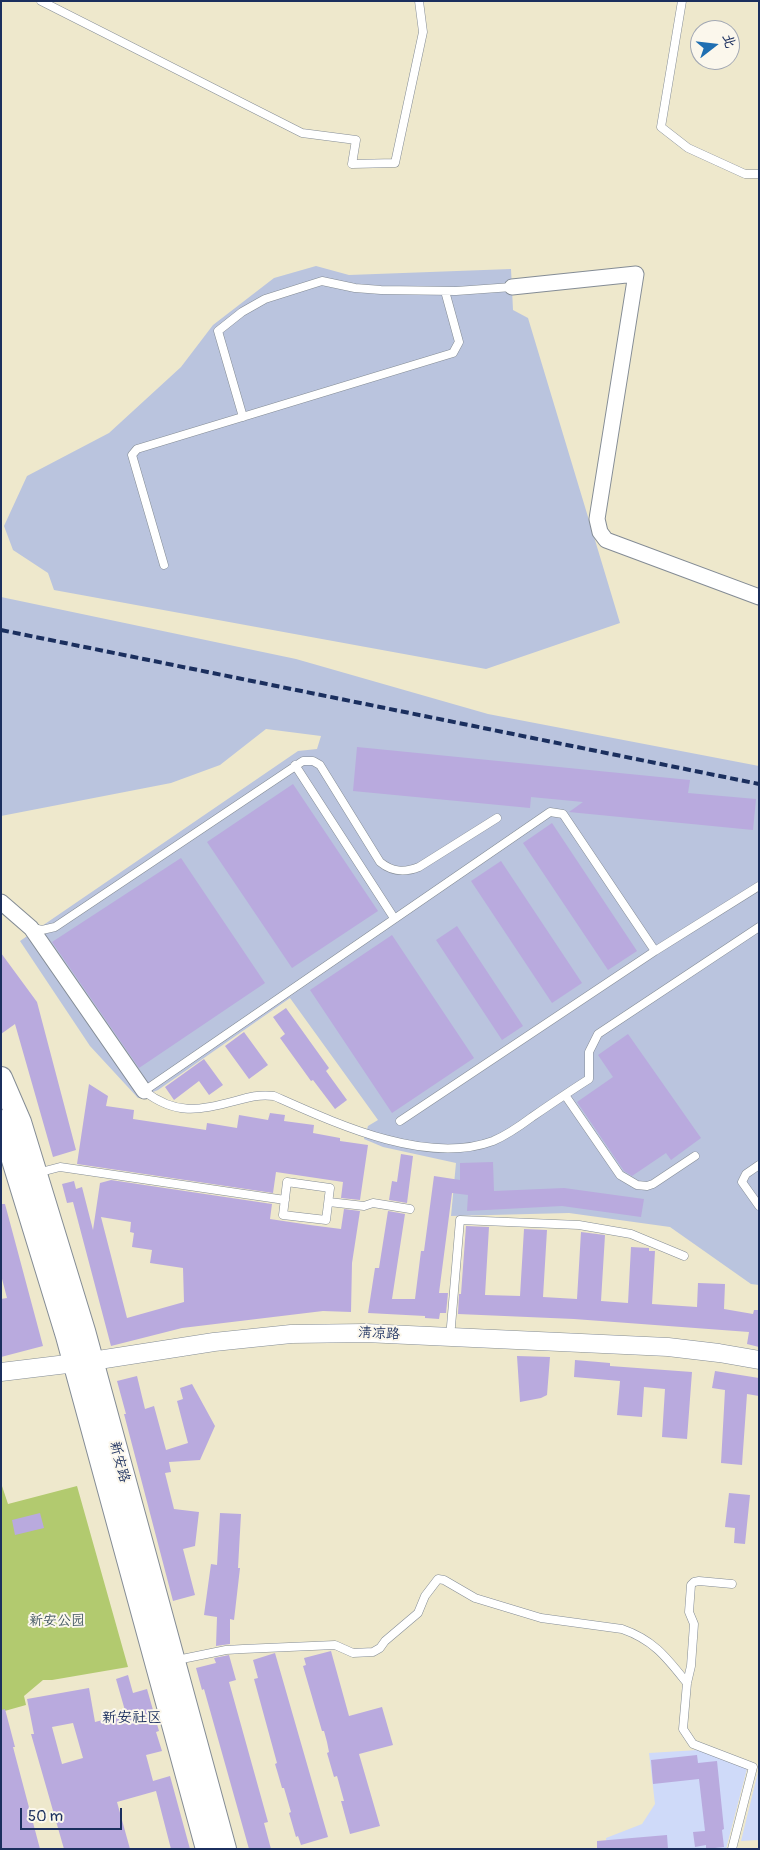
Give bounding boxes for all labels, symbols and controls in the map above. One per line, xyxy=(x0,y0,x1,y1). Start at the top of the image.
north arrow xyxy=(690,20,740,70)
text: 北 xyxy=(719,32,739,50)
street label: 清凉路 xyxy=(358,1325,400,1343)
street label: 新安路 xyxy=(105,1440,133,1484)
park label: 新安公园 xyxy=(29,1613,85,1629)
district label: 新安社区 xyxy=(102,1709,162,1727)
scale bar xyxy=(22,1798,125,1830)
text: 50 m xyxy=(28,1807,63,1826)

